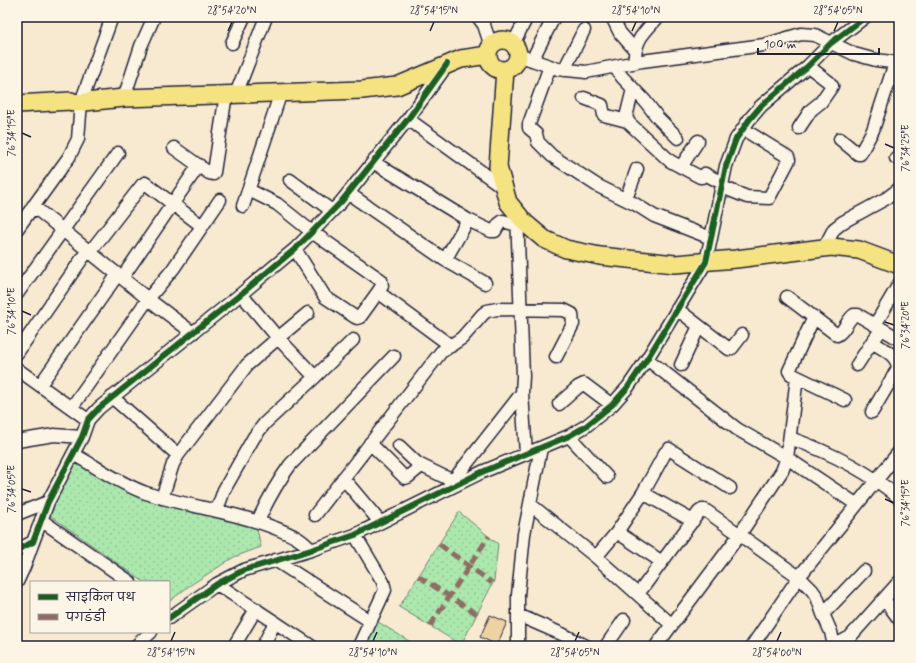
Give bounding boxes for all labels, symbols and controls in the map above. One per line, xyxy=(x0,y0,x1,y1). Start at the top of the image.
text: 28°54'20"N xyxy=(208,4,257,18)
text: 28°54'15"N xyxy=(410,4,458,18)
text: 28°54'10"N xyxy=(612,4,661,18)
text: 28°54'05"N xyxy=(813,4,863,18)
scale bar xyxy=(758,30,879,56)
text: 100 m xyxy=(764,37,796,53)
text: 76°34'15"E xyxy=(5,109,19,156)
text: 76°34'25"E xyxy=(899,124,913,172)
text: 76°34'10"E xyxy=(5,287,19,335)
text: 76°34'20"E xyxy=(899,301,913,349)
text: 76°34'05"E xyxy=(5,465,19,513)
text: 76°34'15"E xyxy=(899,479,913,526)
legend xyxy=(30,581,170,633)
text: साइकिल पथ xyxy=(65,588,136,606)
text: पगडंडी xyxy=(65,608,107,626)
text: 28°54'15"N xyxy=(147,646,195,660)
text: 28°54'10"N xyxy=(349,646,398,660)
text: 28°54'05"N xyxy=(550,646,600,660)
text: 28°54'00"N xyxy=(752,646,802,660)

